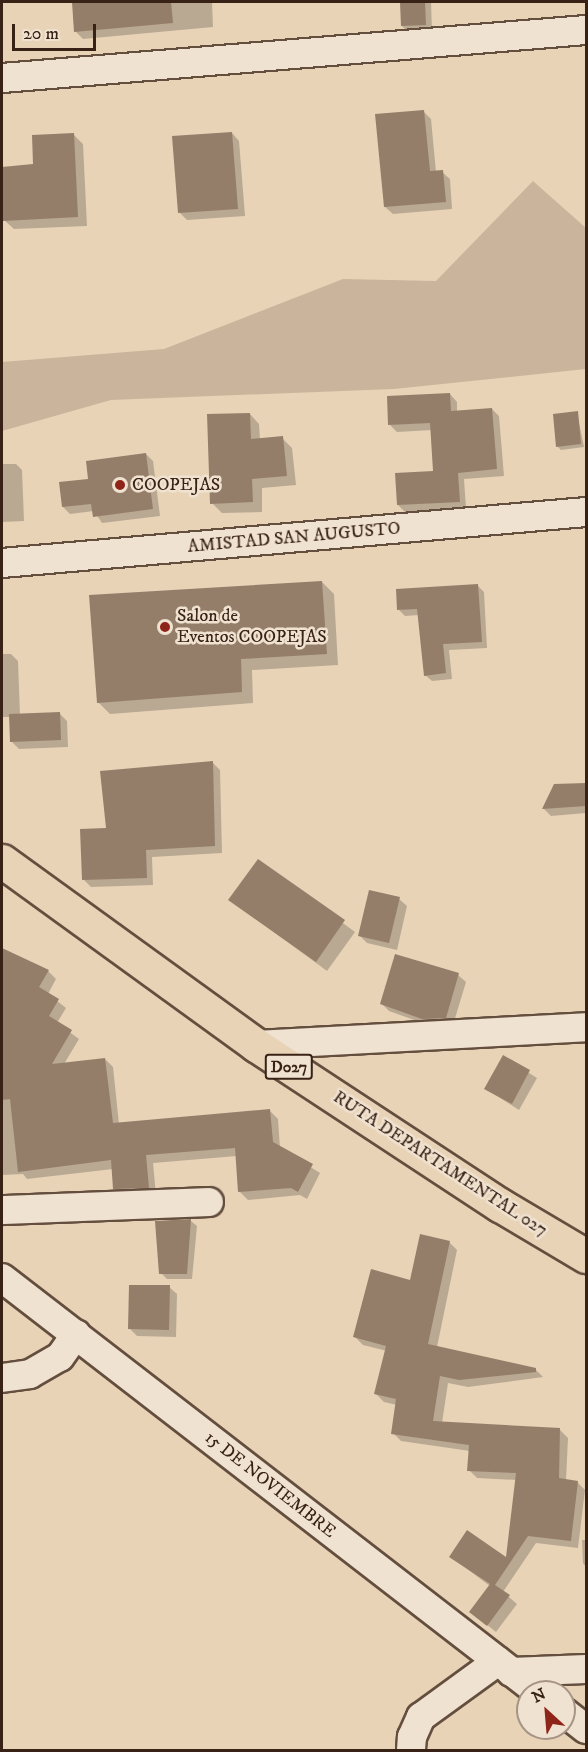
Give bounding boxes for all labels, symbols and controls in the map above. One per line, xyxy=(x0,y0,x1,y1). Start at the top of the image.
scale bar xyxy=(15,12,99,50)
text: 20 m xyxy=(23,23,59,45)
place label: COOPEJAS xyxy=(132,474,220,496)
marker: COOPEJAS xyxy=(113,478,127,492)
street label: AMISTAD SAN AUGUSTO xyxy=(187,518,401,558)
place label: Salon de Eventos COOPEJAS xyxy=(177,606,327,648)
marker: Salon de Eventos COOPEJAS xyxy=(158,620,172,634)
road number: D027 xyxy=(264,1054,314,1080)
street label: RUTA DEPARTAMENTAL 027 xyxy=(329,1087,551,1241)
street label: 15 DE NOVIEMBRE xyxy=(200,1427,340,1543)
north arrow xyxy=(516,1680,576,1740)
text: N xyxy=(529,1684,549,1707)

